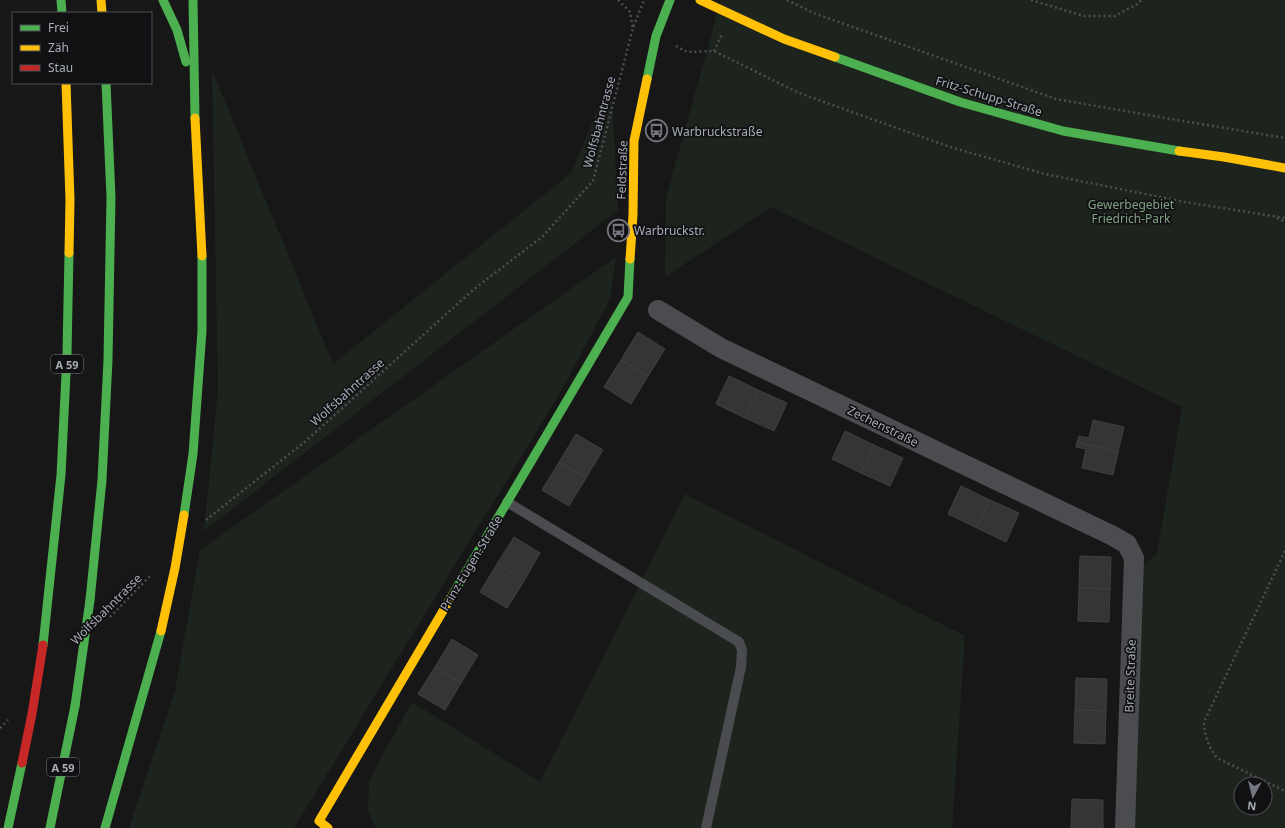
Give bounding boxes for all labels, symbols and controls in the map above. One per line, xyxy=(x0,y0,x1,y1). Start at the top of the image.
legend xyxy=(12,12,152,84)
text: Frei xyxy=(48,19,69,36)
text: Zäh xyxy=(48,39,69,56)
text: Stau xyxy=(48,59,73,76)
street label: Fritz-Schupp-Straße xyxy=(934,72,1045,120)
street label: Wolfsbahntrasse xyxy=(579,74,619,170)
bus stop icon: Warbruckstraße xyxy=(644,118,670,144)
place label: Warbruckstraße xyxy=(672,123,763,140)
street label: Feldstraße xyxy=(612,140,632,200)
park label: Gewerbegebiet Friedrich-Park xyxy=(1088,196,1175,227)
bus stop icon: Warbruckstr. xyxy=(605,217,631,243)
place label: Warbruckstr. xyxy=(634,222,705,239)
street label: Wolfsbahntrasse xyxy=(306,354,388,430)
road number: A 59 xyxy=(51,355,83,373)
street label: Zechenstraße xyxy=(845,402,921,451)
street label: Prinz-Eugen-Straße xyxy=(436,512,506,614)
street label: Wolfsbahntrasse xyxy=(67,570,145,648)
street label: Breite Straße xyxy=(1120,639,1140,713)
road number: A 59 xyxy=(47,758,79,776)
north arrow xyxy=(1233,776,1273,816)
text: N xyxy=(1246,798,1257,814)

